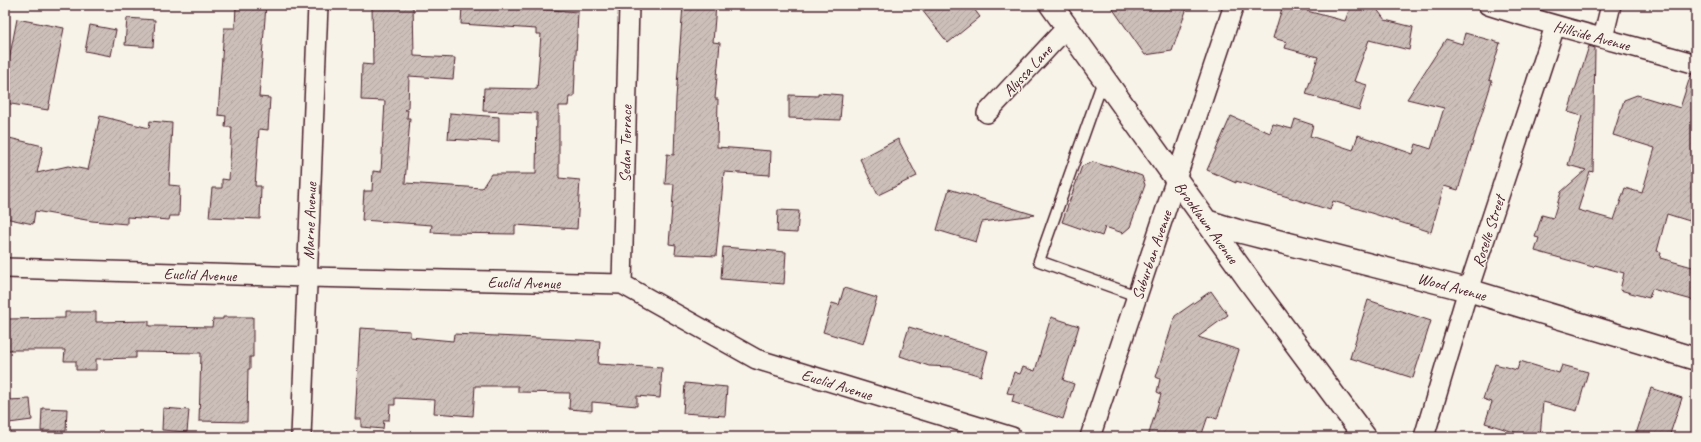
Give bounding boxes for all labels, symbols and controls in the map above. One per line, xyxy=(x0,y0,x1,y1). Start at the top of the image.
street label: Hillside Avenue xyxy=(1551,16,1634,56)
street label: Alyssa Lane xyxy=(999,39,1058,101)
street label: Sedan Terrace xyxy=(615,103,637,183)
street label: Brooklawn Avenue xyxy=(1170,178,1244,269)
street label: Marne Avenue xyxy=(299,180,321,260)
street label: Roselle Street xyxy=(1468,190,1511,270)
street label: Suburban Avenue xyxy=(1127,206,1177,303)
street label: Euclid Avenue xyxy=(163,264,238,286)
street label: Wood Avenue xyxy=(1415,268,1490,306)
street label: Euclid Avenue xyxy=(487,272,562,294)
street label: Euclid Avenue xyxy=(799,365,876,406)

